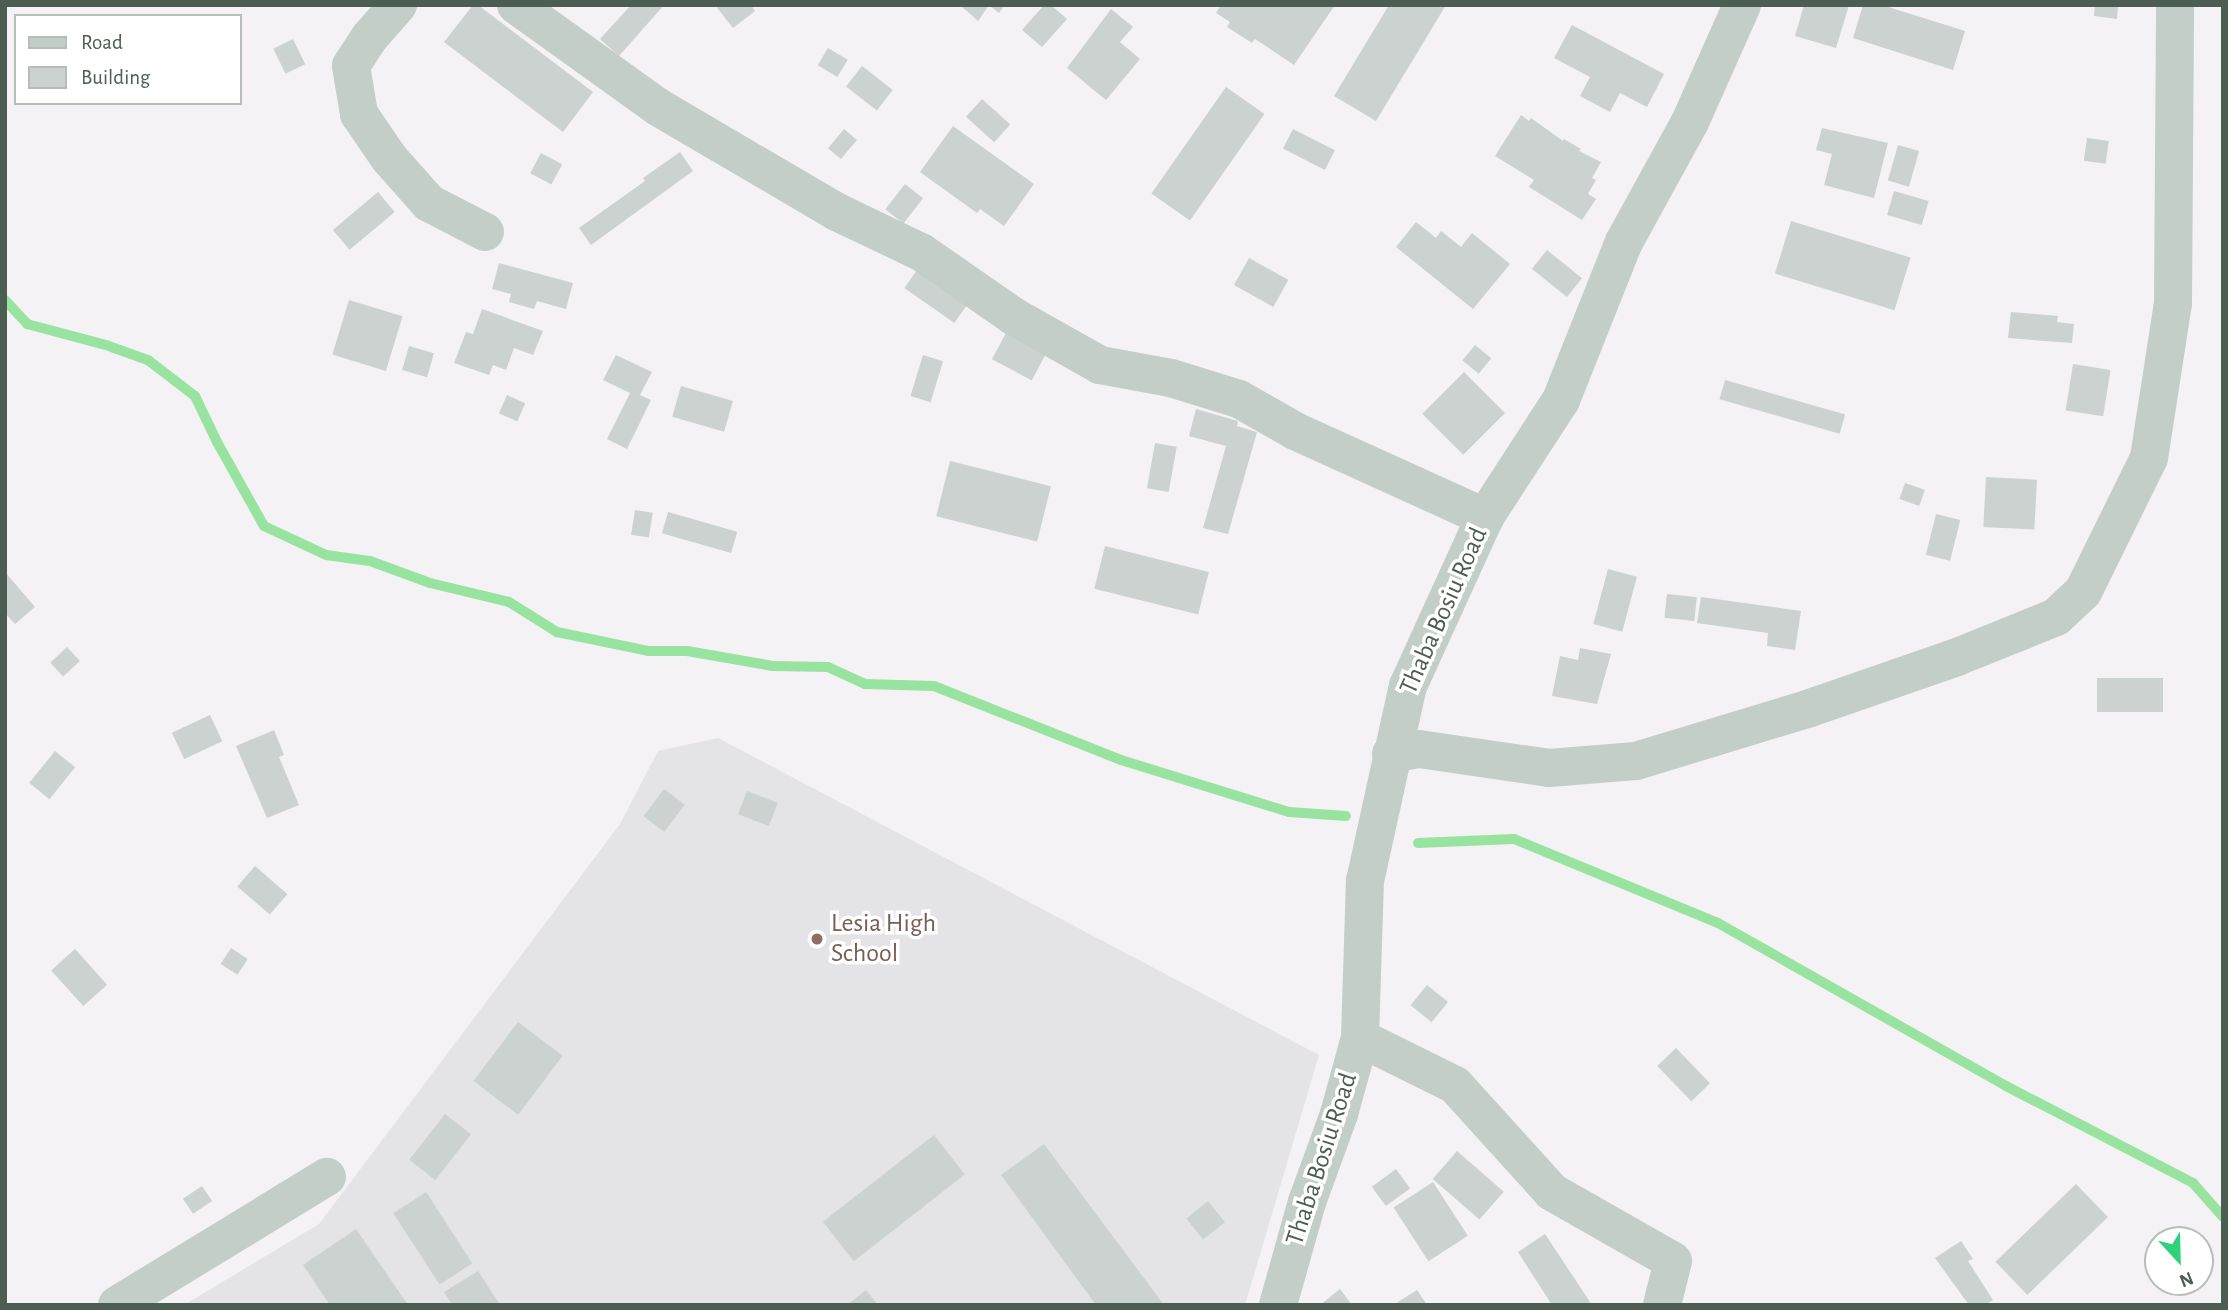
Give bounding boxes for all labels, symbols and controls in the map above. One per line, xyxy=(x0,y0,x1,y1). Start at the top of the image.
legend xyxy=(14,14,242,105)
text: Road xyxy=(81,32,123,53)
text: Building xyxy=(81,67,150,88)
street label: Thaba Bosiu Road xyxy=(1393,523,1495,699)
place label: Lesia High School xyxy=(831,908,936,970)
marker: Lesia High School xyxy=(809,931,825,947)
street label: Thaba Bosiu Road xyxy=(1279,1069,1365,1249)
north arrow xyxy=(2144,1226,2214,1296)
text: N xyxy=(2177,1268,2196,1290)

